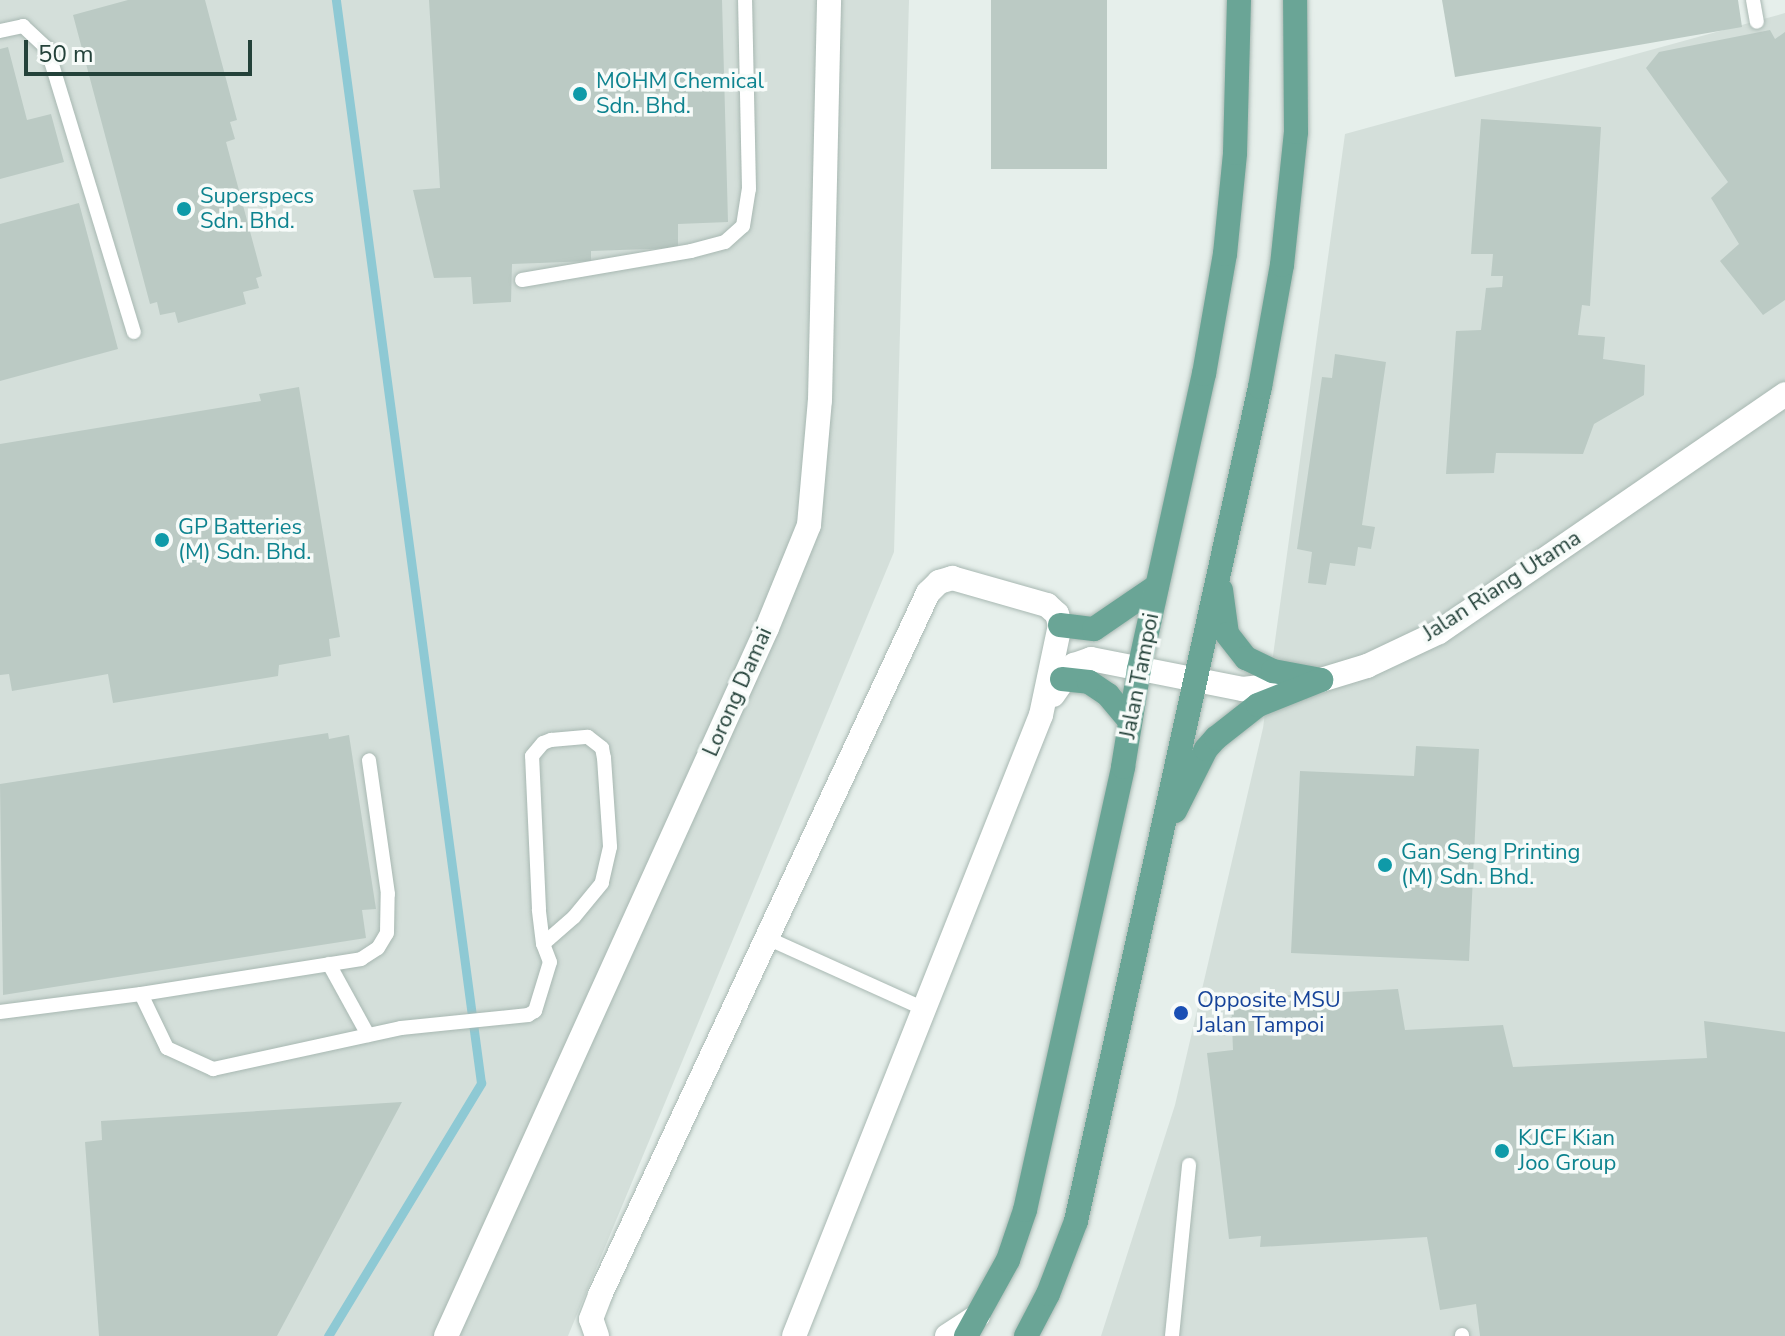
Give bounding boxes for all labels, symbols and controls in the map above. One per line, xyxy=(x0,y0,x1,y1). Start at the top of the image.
scale bar xyxy=(28,24,256,74)
text: 50 m xyxy=(38,38,94,70)
place label: MOHM Chemical Sdn. Bhd. xyxy=(596,68,764,120)
marker: MOHM Chemical Sdn. Bhd. xyxy=(571,85,589,103)
place label: Superspecs Sdn. Bhd. xyxy=(200,183,314,234)
marker: Superspecs Sdn. Bhd. xyxy=(175,200,193,218)
place label: GP Batteries (M) Sdn. Bhd. xyxy=(178,514,311,566)
street label: Jalan Riang Utama xyxy=(1418,525,1586,647)
marker: GP Batteries (M) Sdn. Bhd. xyxy=(153,531,171,549)
street label: Jalan Tampoi xyxy=(1115,611,1165,741)
street label: Lorong Damai xyxy=(698,623,778,761)
place label: Gan Seng Printing (M) Sdn. Bhd. xyxy=(1401,839,1580,890)
marker: Gan Seng Printing (M) Sdn. Bhd. xyxy=(1376,856,1394,874)
place label: Opposite MSU Jalan Tampoi xyxy=(1197,987,1341,1038)
marker: Opposite MSU Jalan Tampoi xyxy=(1172,1004,1190,1022)
place label: KJCF Kian Joo Group xyxy=(1518,1125,1616,1176)
marker: KJCF Kian Joo Group xyxy=(1493,1142,1511,1160)

